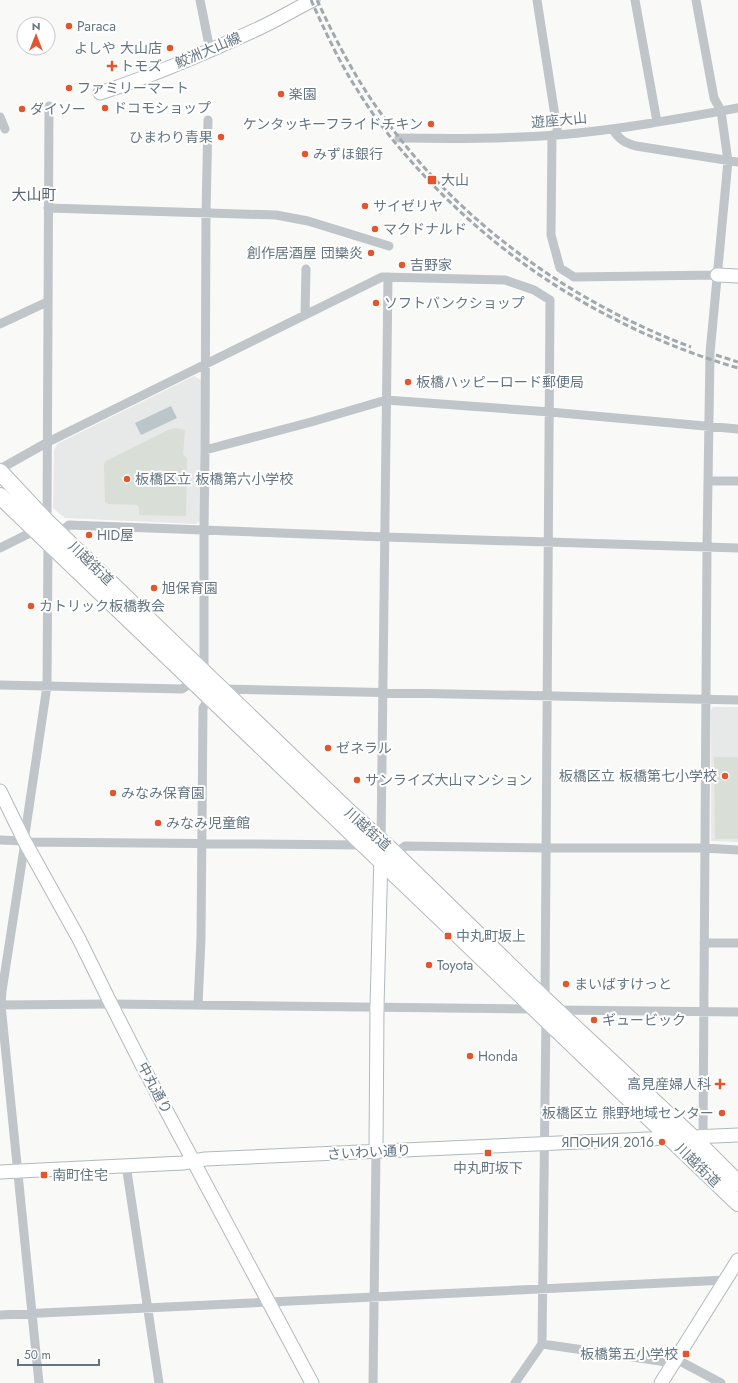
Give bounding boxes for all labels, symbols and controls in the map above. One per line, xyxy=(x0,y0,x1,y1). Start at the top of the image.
north arrow xyxy=(16,16,56,56)
place label: Paraca xyxy=(77,16,116,36)
text: N xyxy=(32,18,40,34)
marker: Paraca xyxy=(64,21,74,31)
street label: 鮫洲大山線 xyxy=(172,27,244,73)
place label: よしや 大山店 xyxy=(74,38,162,58)
marker: よしや 大山店 xyxy=(165,43,175,53)
place label: トモズ xyxy=(120,56,162,76)
marker: トモズ xyxy=(107,61,117,71)
place label: ファミリーマート xyxy=(77,78,189,98)
marker: ファミリーマート xyxy=(64,83,74,93)
place label: 楽園 xyxy=(289,84,317,104)
marker: 楽園 xyxy=(276,89,286,99)
place label: ドコモショップ xyxy=(113,98,211,118)
place label: ダイソー xyxy=(30,99,86,119)
marker: ドコモショップ xyxy=(100,103,110,113)
marker: ダイソー xyxy=(17,104,27,114)
street label: 遊座大山 xyxy=(530,108,588,132)
place label: ケンタッキーフライドチキン xyxy=(243,114,423,134)
marker: ケンタッキーフライドチキン xyxy=(426,119,436,129)
place label: ひまわり青果 xyxy=(129,127,213,147)
marker: ひまわり青果 xyxy=(216,132,226,142)
place label: みずほ銀行 xyxy=(313,144,383,164)
marker: みずほ銀行 xyxy=(300,149,310,159)
place label: 大山 xyxy=(441,170,469,190)
marker: 大山 xyxy=(426,174,438,186)
district label: 大山町 xyxy=(11,184,57,206)
place label: サイゼリヤ xyxy=(373,196,443,216)
marker: サイゼリヤ xyxy=(360,201,370,211)
place label: マクドナルド xyxy=(383,219,467,239)
marker: マクドナルド xyxy=(370,224,380,234)
place label: 創作居酒屋 団欒炎 xyxy=(247,243,363,263)
marker: 創作居酒屋 団欒炎 xyxy=(366,248,376,258)
place label: 吉野家 xyxy=(410,255,452,275)
marker: 吉野家 xyxy=(397,260,407,270)
place label: ソフトバンクショップ xyxy=(384,293,525,313)
marker: ソフトバンクショップ xyxy=(371,298,381,308)
place label: 板橋ハッピーロード郵便局 xyxy=(416,372,584,392)
marker: 板橋ハッピーロード郵便局 xyxy=(403,377,413,387)
place label: 板橋区立 板橋第六小学校 xyxy=(135,469,293,489)
marker: 板橋区立 板橋第六小学校 xyxy=(122,474,132,484)
place label: HID屋 xyxy=(97,525,134,545)
marker: HID屋 xyxy=(84,530,94,540)
street label: 川越街道 xyxy=(64,536,118,590)
place label: 旭保育園 xyxy=(162,578,218,598)
marker: 旭保育園 xyxy=(149,583,159,593)
place label: カトリック板橋教会 xyxy=(39,596,165,616)
marker: カトリック板橋教会 xyxy=(26,601,36,611)
place label: ゼネラル xyxy=(336,738,392,758)
marker: ゼネラル xyxy=(323,743,333,753)
place label: 板橋区立 板橋第七小学校 xyxy=(559,766,717,786)
place label: サンライズ大山マンション xyxy=(365,770,533,790)
marker: 板橋区立 板橋第七小学校 xyxy=(720,771,730,781)
marker: サンライズ大山マンション xyxy=(352,775,362,785)
place label: みなみ保育園 xyxy=(121,783,205,803)
marker: みなみ保育園 xyxy=(108,788,118,798)
street label: 川越街道 xyxy=(341,803,395,855)
place label: みなみ児童館 xyxy=(166,813,250,833)
marker: みなみ児童館 xyxy=(153,818,163,828)
place label: 中丸町坂上 xyxy=(456,926,526,946)
marker: 中丸町坂上 xyxy=(443,931,453,941)
place label: Toyota xyxy=(437,955,473,975)
marker: Toyota xyxy=(424,960,434,970)
place label: まいばすけっと xyxy=(574,974,672,994)
marker: まいばすけっと xyxy=(561,979,571,989)
place label: ギュービック xyxy=(602,1010,686,1030)
marker: ギュービック xyxy=(589,1015,599,1025)
place label: Honda xyxy=(478,1046,518,1066)
marker: Honda xyxy=(465,1051,475,1061)
street label: 中丸通り xyxy=(133,1059,177,1117)
place label: 高見産婦人科 xyxy=(627,1074,711,1094)
marker: 高見産婦人科 xyxy=(714,1078,726,1090)
place label: 板橋区立 熊野地域センター xyxy=(542,1103,714,1123)
marker: 板橋区立 熊野地域センター xyxy=(717,1108,727,1118)
place label: ЯПОНИЯ 2016 xyxy=(561,1132,654,1152)
marker: ЯПОНИЯ 2016 xyxy=(657,1137,667,1147)
street label: 川越街道 xyxy=(671,1138,725,1192)
street label: さいわい通り xyxy=(327,1140,411,1164)
marker: 中丸町坂下 xyxy=(483,1148,493,1158)
place label: 中丸町坂下 xyxy=(453,1158,523,1178)
place label: 南町住宅 xyxy=(52,1165,108,1185)
marker: 南町住宅 xyxy=(39,1170,49,1180)
scale bar xyxy=(18,1341,99,1367)
place label: 板橋第五小学校 xyxy=(580,1344,678,1364)
text: 50 m xyxy=(24,1346,51,1364)
marker: 板橋第五小学校 xyxy=(681,1349,691,1359)

